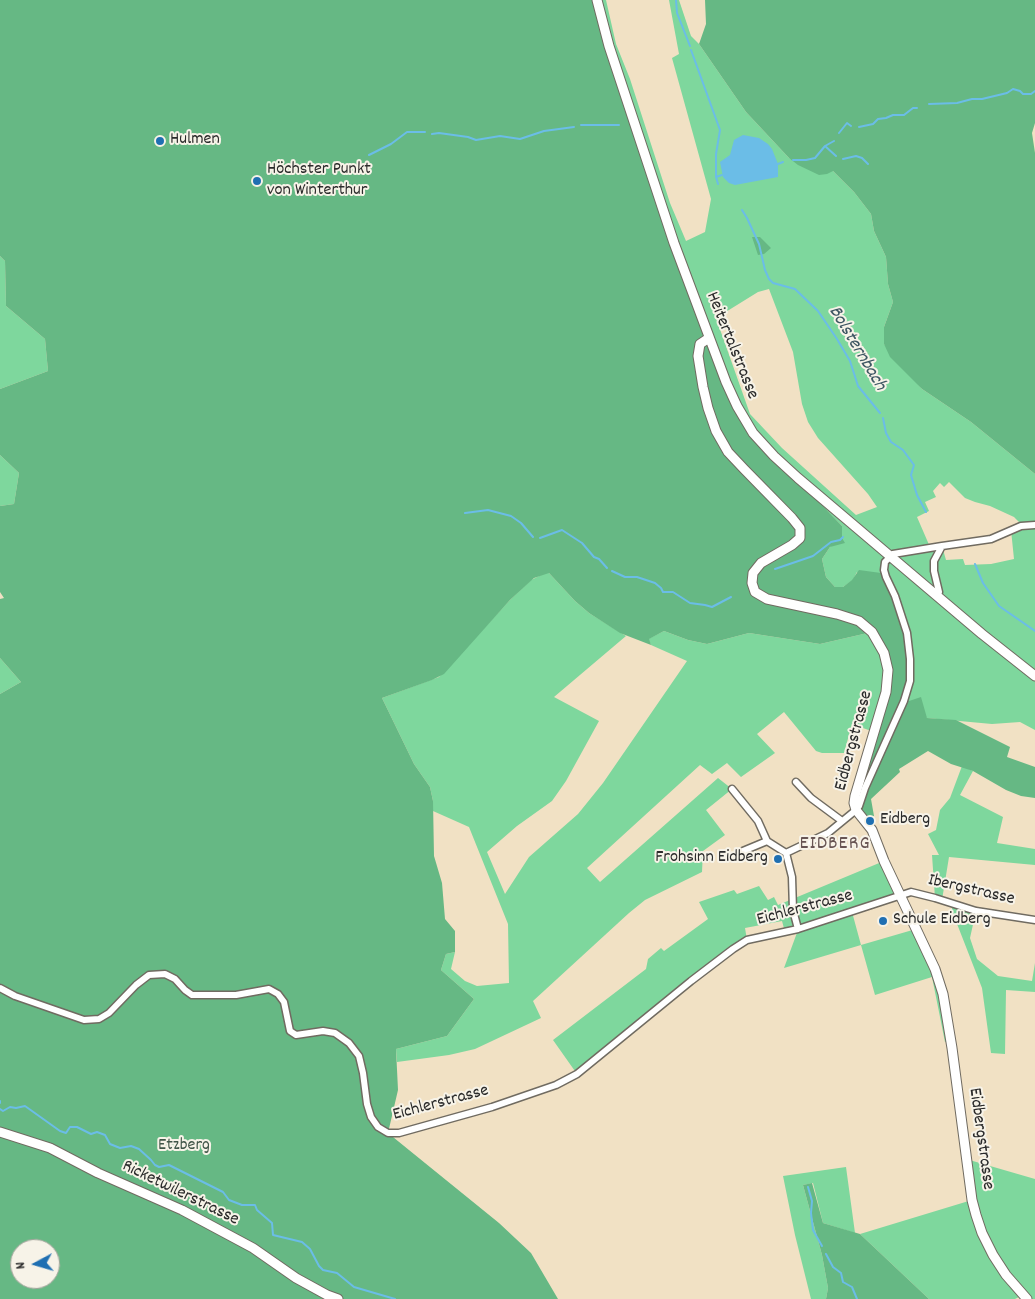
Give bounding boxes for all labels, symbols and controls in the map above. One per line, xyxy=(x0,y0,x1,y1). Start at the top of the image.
place label: Hulmen xyxy=(170,130,220,152)
marker: Hulmen xyxy=(154,135,166,147)
place label: Höchster Punkt von Winterthur xyxy=(267,160,371,202)
marker: Höchster Punkt von Winterthur xyxy=(251,175,263,187)
street label: Heitertalstrasse xyxy=(700,289,762,403)
water label: Bolsternbach xyxy=(822,303,890,395)
street label: Eidbergstrasse xyxy=(831,689,879,793)
place label: Eidberg xyxy=(880,810,930,832)
marker: Eidberg xyxy=(864,815,876,827)
district label: EIDBERG xyxy=(799,833,871,857)
place label: Frohsinn Eidberg xyxy=(655,848,768,870)
marker: Frohsinn Eidberg xyxy=(772,853,784,865)
street label: Ibergstrasse xyxy=(926,871,1016,911)
street label: Eichlerstrasse xyxy=(755,886,855,932)
place label: Schule Eidberg xyxy=(893,910,991,932)
marker: Schule Eidberg xyxy=(877,915,889,927)
street label: Eichlerstrasse xyxy=(391,1081,491,1127)
street label: Eidbergstrasse xyxy=(962,1087,998,1191)
park label: Etzberg xyxy=(158,1136,210,1158)
street label: Ricketwilerstrasse xyxy=(118,1156,242,1232)
north arrow xyxy=(10,1239,60,1289)
text: N xyxy=(11,1261,31,1270)

